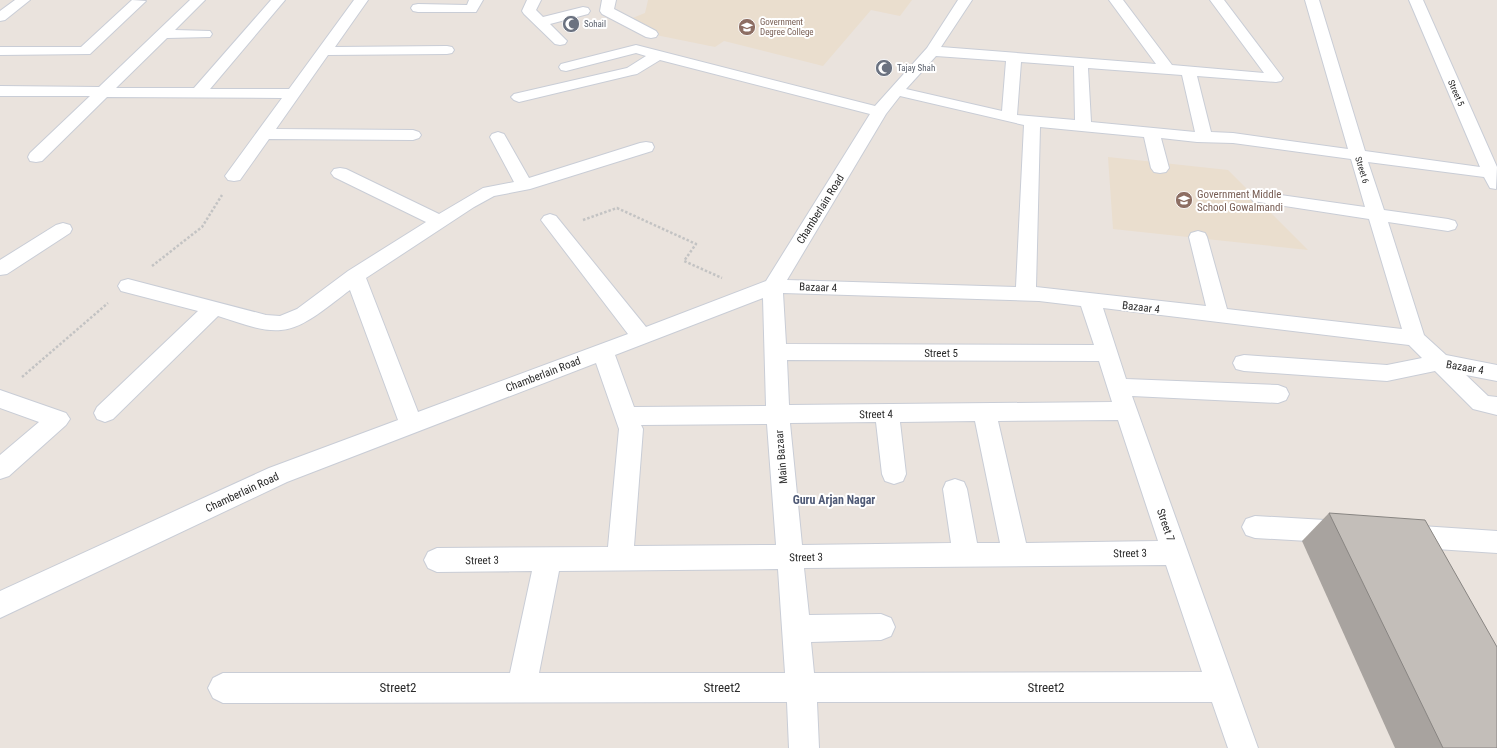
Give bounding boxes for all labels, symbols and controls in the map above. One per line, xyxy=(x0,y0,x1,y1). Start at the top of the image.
mosque icon: Sohail xyxy=(561,14,581,34)
school or university icon: Government Degree College xyxy=(737,17,757,37)
place label: Government Degree College xyxy=(760,17,814,37)
place label: Sohail xyxy=(584,19,606,29)
mosque icon: Tajay Shah xyxy=(874,58,894,78)
place label: Tajay Shah xyxy=(897,63,935,73)
street label: Street 5 xyxy=(1446,78,1466,108)
street label: Street 6 xyxy=(1353,155,1371,185)
street label: Chamberlain Road xyxy=(794,172,847,246)
place label: Government Middle School Gowalmandi xyxy=(1197,188,1283,214)
school or university icon: Government Middle School Gowalmandi xyxy=(1174,190,1194,210)
street label: Bazaar 4 xyxy=(799,280,838,295)
street label: Bazaar 4 xyxy=(1121,299,1161,316)
street label: Street 5 xyxy=(924,347,958,360)
street label: Chamberlain Road xyxy=(504,354,583,395)
street label: Bazaar 4 xyxy=(1445,358,1485,377)
street label: Street 4 xyxy=(859,408,894,421)
street label: Main Bazaar xyxy=(773,429,790,484)
street label: Chamberlain Road xyxy=(204,470,281,515)
district label: Guru Arjan Nagar xyxy=(793,493,875,507)
street label: Street 7 xyxy=(1154,507,1177,543)
street label: Street 3 xyxy=(1113,547,1147,560)
street label: Street 3 xyxy=(789,551,823,564)
street label: Street 3 xyxy=(465,554,499,567)
street label: Street2 xyxy=(380,680,416,695)
street label: Street2 xyxy=(704,680,740,695)
street label: Street2 xyxy=(1028,680,1064,695)

